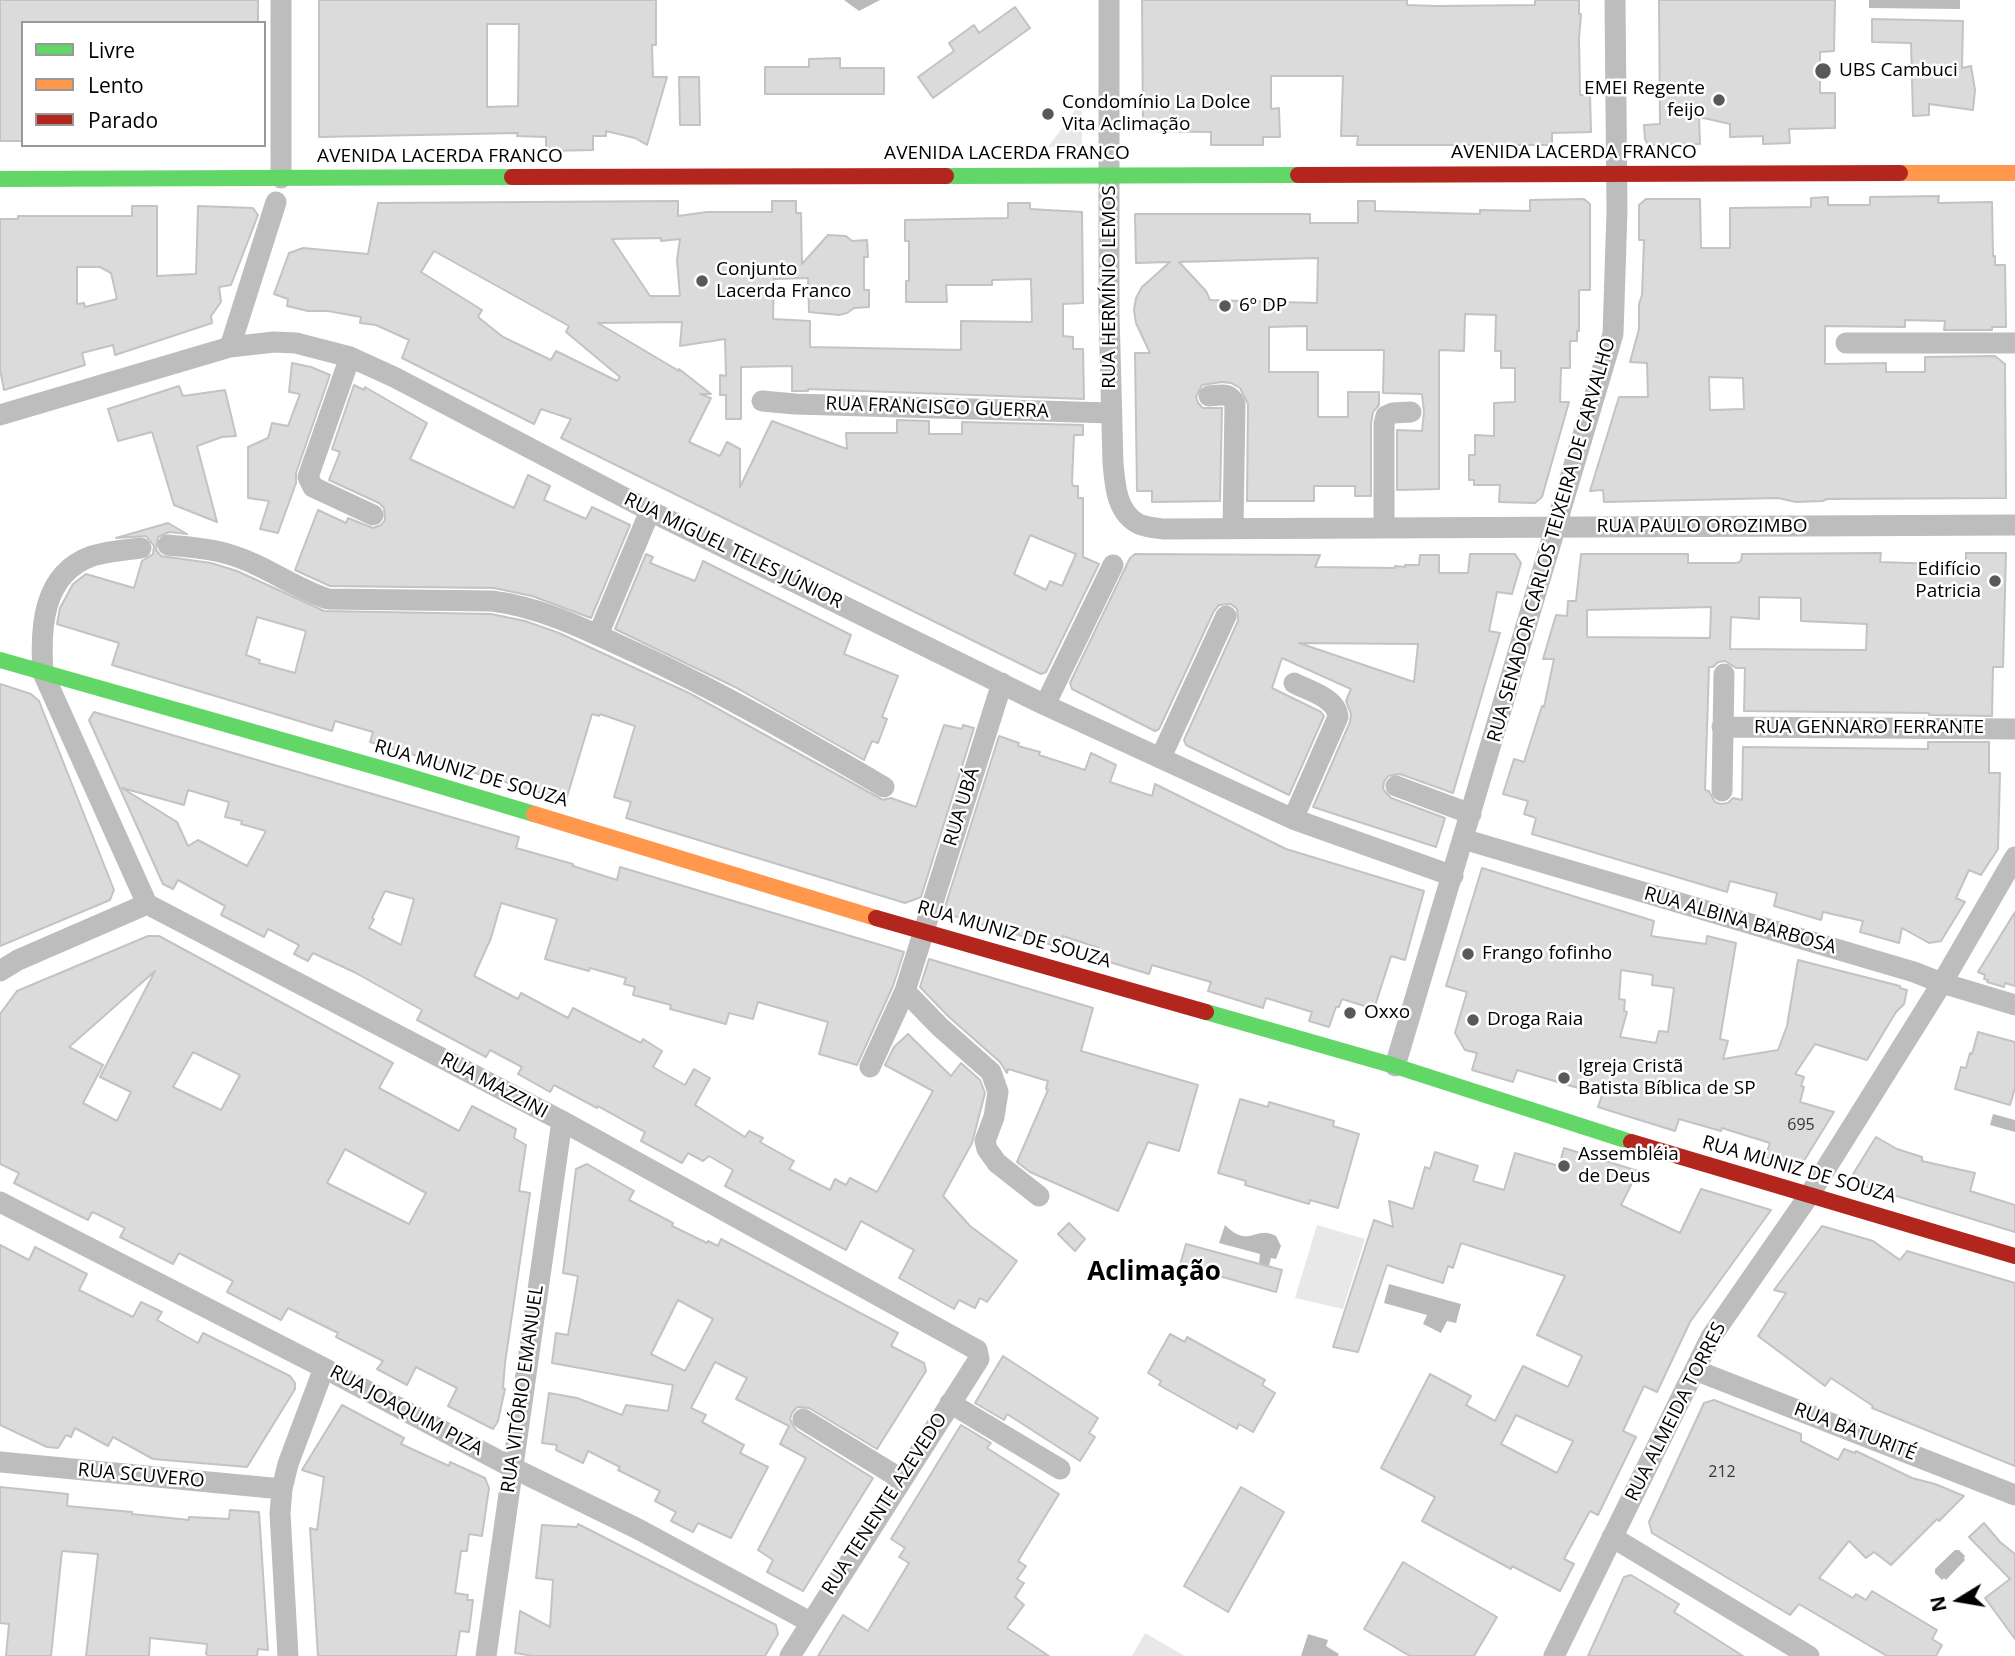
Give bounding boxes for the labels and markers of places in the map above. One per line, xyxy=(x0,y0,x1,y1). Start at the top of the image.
place label: UBS Cambuci xyxy=(1839,60,1958,82)
marker: UBS Cambuci xyxy=(1813,61,1833,81)
place label: EMEI Regente feijo xyxy=(1584,78,1705,122)
place label: Condomínio La Dolce Vita Aclimação xyxy=(1062,92,1250,136)
marker: EMEI Regente feijo xyxy=(1711,92,1727,108)
marker: Condomínio La Dolce Vita Aclimação xyxy=(1040,106,1056,122)
place label: Conjunto Lacerda Franco xyxy=(716,259,851,303)
marker: Conjunto Lacerda Franco xyxy=(694,273,710,289)
place label: 6º DP xyxy=(1239,295,1287,317)
marker: 6º DP xyxy=(1217,298,1233,314)
place label: Edifício Patricia xyxy=(1915,559,1981,603)
marker: Edifício Patricia xyxy=(1987,573,2003,589)
place label: Frango fofinho xyxy=(1482,943,1612,965)
marker: Frango fofinho xyxy=(1460,946,1476,962)
place label: Oxxo xyxy=(1364,1002,1410,1024)
marker: Oxxo xyxy=(1342,1005,1358,1021)
place label: Droga Raia xyxy=(1487,1009,1583,1031)
marker: Droga Raia xyxy=(1465,1012,1481,1028)
place label: Igreja Cristã Batista Bíblica de SP xyxy=(1578,1056,1756,1100)
marker: Igreja Cristã Batista Bíblica de SP xyxy=(1556,1070,1572,1086)
place label: Assembléia de Deus xyxy=(1578,1144,1679,1188)
marker: Assembléia de Deus xyxy=(1556,1158,1572,1174)

